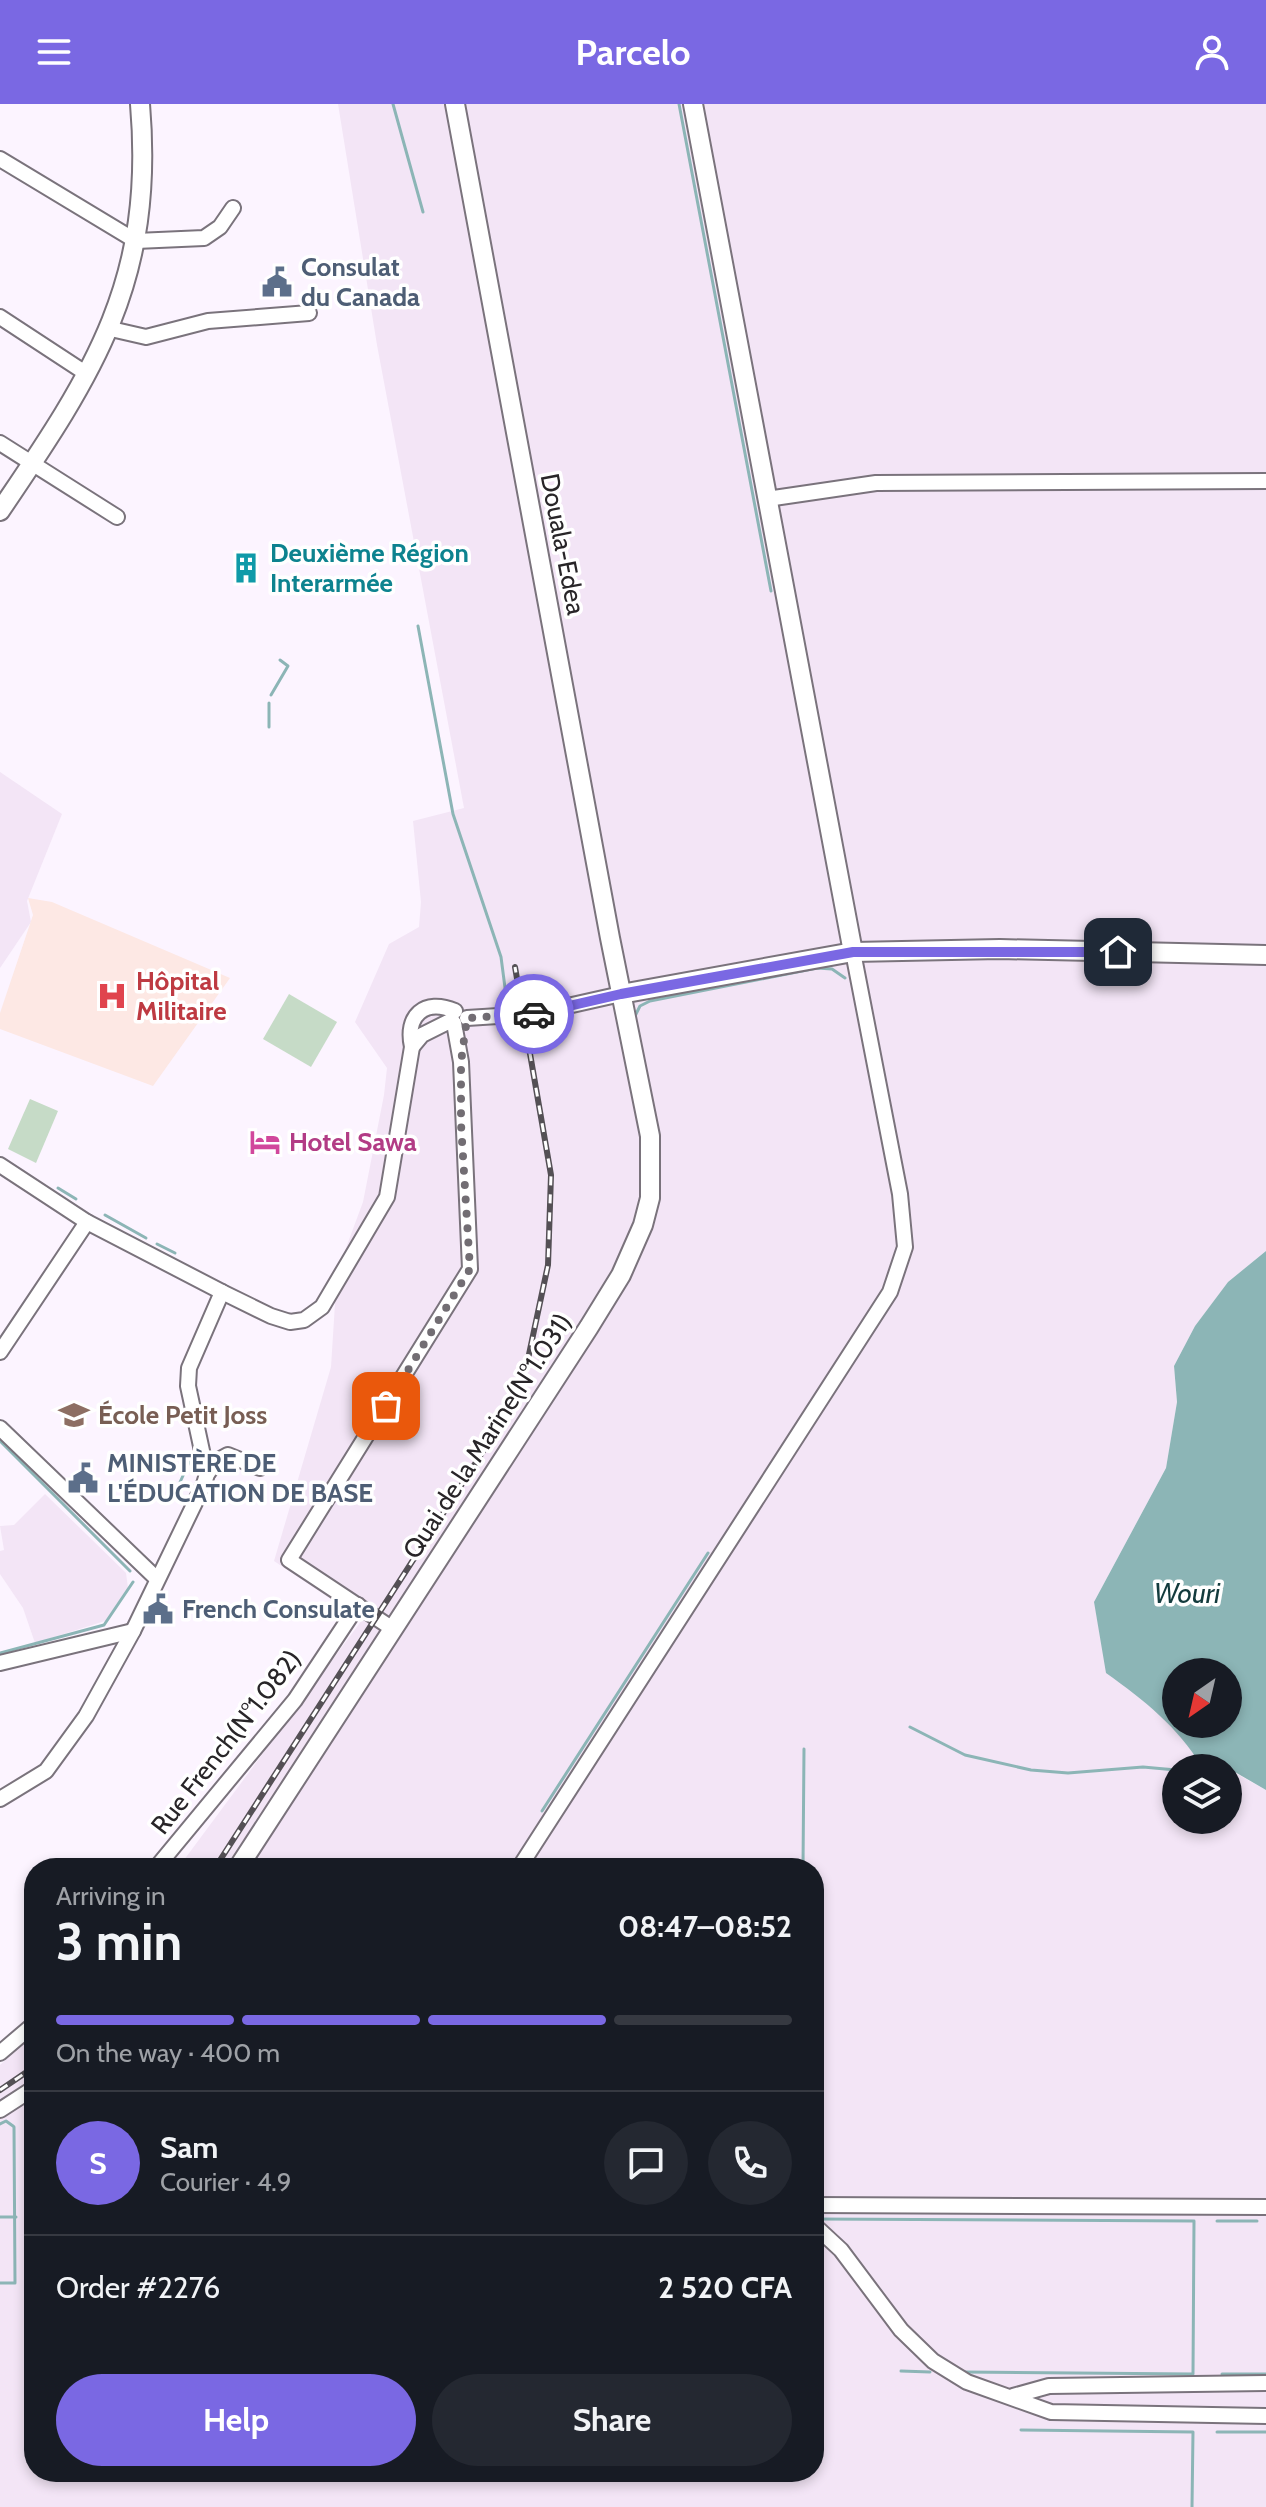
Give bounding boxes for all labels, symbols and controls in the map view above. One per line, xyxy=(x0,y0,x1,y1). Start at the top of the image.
icon: menu xyxy=(32,30,76,74)
text: Parcelo xyxy=(575,30,691,74)
icon: person xyxy=(1190,30,1234,74)
place label: Consulat du Canada xyxy=(301,251,420,313)
public building icon: Consulat du Canada xyxy=(260,265,294,299)
street label: Douala-Edea xyxy=(534,471,592,618)
place label: Deuxième Région Interarmée xyxy=(270,537,469,599)
building icon: Deuxième Région Interarmée xyxy=(229,551,263,585)
pin xyxy=(1084,918,1152,986)
icon: home xyxy=(1096,930,1140,974)
place label: Hôpital Militaire xyxy=(136,965,227,1027)
courier xyxy=(494,974,574,1054)
hospital icon: Hôpital Militaire xyxy=(95,979,129,1013)
icon: car xyxy=(512,992,556,1036)
hotel icon: Hotel Sawa xyxy=(248,1125,282,1159)
place label: Hotel Sawa xyxy=(289,1126,417,1158)
street label: Quai de la Marine(N°1.031) xyxy=(396,1307,578,1565)
pin xyxy=(352,1372,420,1440)
icon: bag xyxy=(364,1384,408,1428)
school or university icon: École Petit Joss xyxy=(57,1398,91,1432)
place label: École Petit Joss xyxy=(98,1399,267,1431)
place label: MINISTÈRE DE L'ÉDUCATION DE BASE xyxy=(107,1447,373,1509)
public building icon: MINISTÈRE DE L'ÉDUCATION DE BASE xyxy=(66,1461,100,1495)
water label: Wouri xyxy=(1154,1576,1221,1610)
public building icon: French Consulate xyxy=(141,1592,175,1626)
place label: French Consulate xyxy=(182,1593,375,1625)
street label: Rue French(N°1.082) xyxy=(144,1644,308,1840)
north arrow xyxy=(1162,1658,1242,1738)
map controls xyxy=(1162,1658,1242,1834)
button: layers xyxy=(1162,1754,1242,1834)
text: Arriving in xyxy=(56,1880,166,1912)
text: 08:47–08:52 xyxy=(618,1908,792,1945)
text: 3 min xyxy=(56,1910,182,1973)
text: On the way · 400 m xyxy=(56,2037,280,2069)
button: chat xyxy=(604,2121,688,2205)
button: phone xyxy=(708,2121,792,2205)
text: Sam xyxy=(160,2129,218,2166)
text: S xyxy=(89,2145,107,2182)
text: Courier · 4.9 xyxy=(160,2166,292,2198)
text: Order #2276 xyxy=(56,2269,220,2306)
text: 2 520 CFA xyxy=(658,2269,792,2306)
button: Help xyxy=(56,2374,416,2466)
button: Share xyxy=(432,2374,792,2466)

